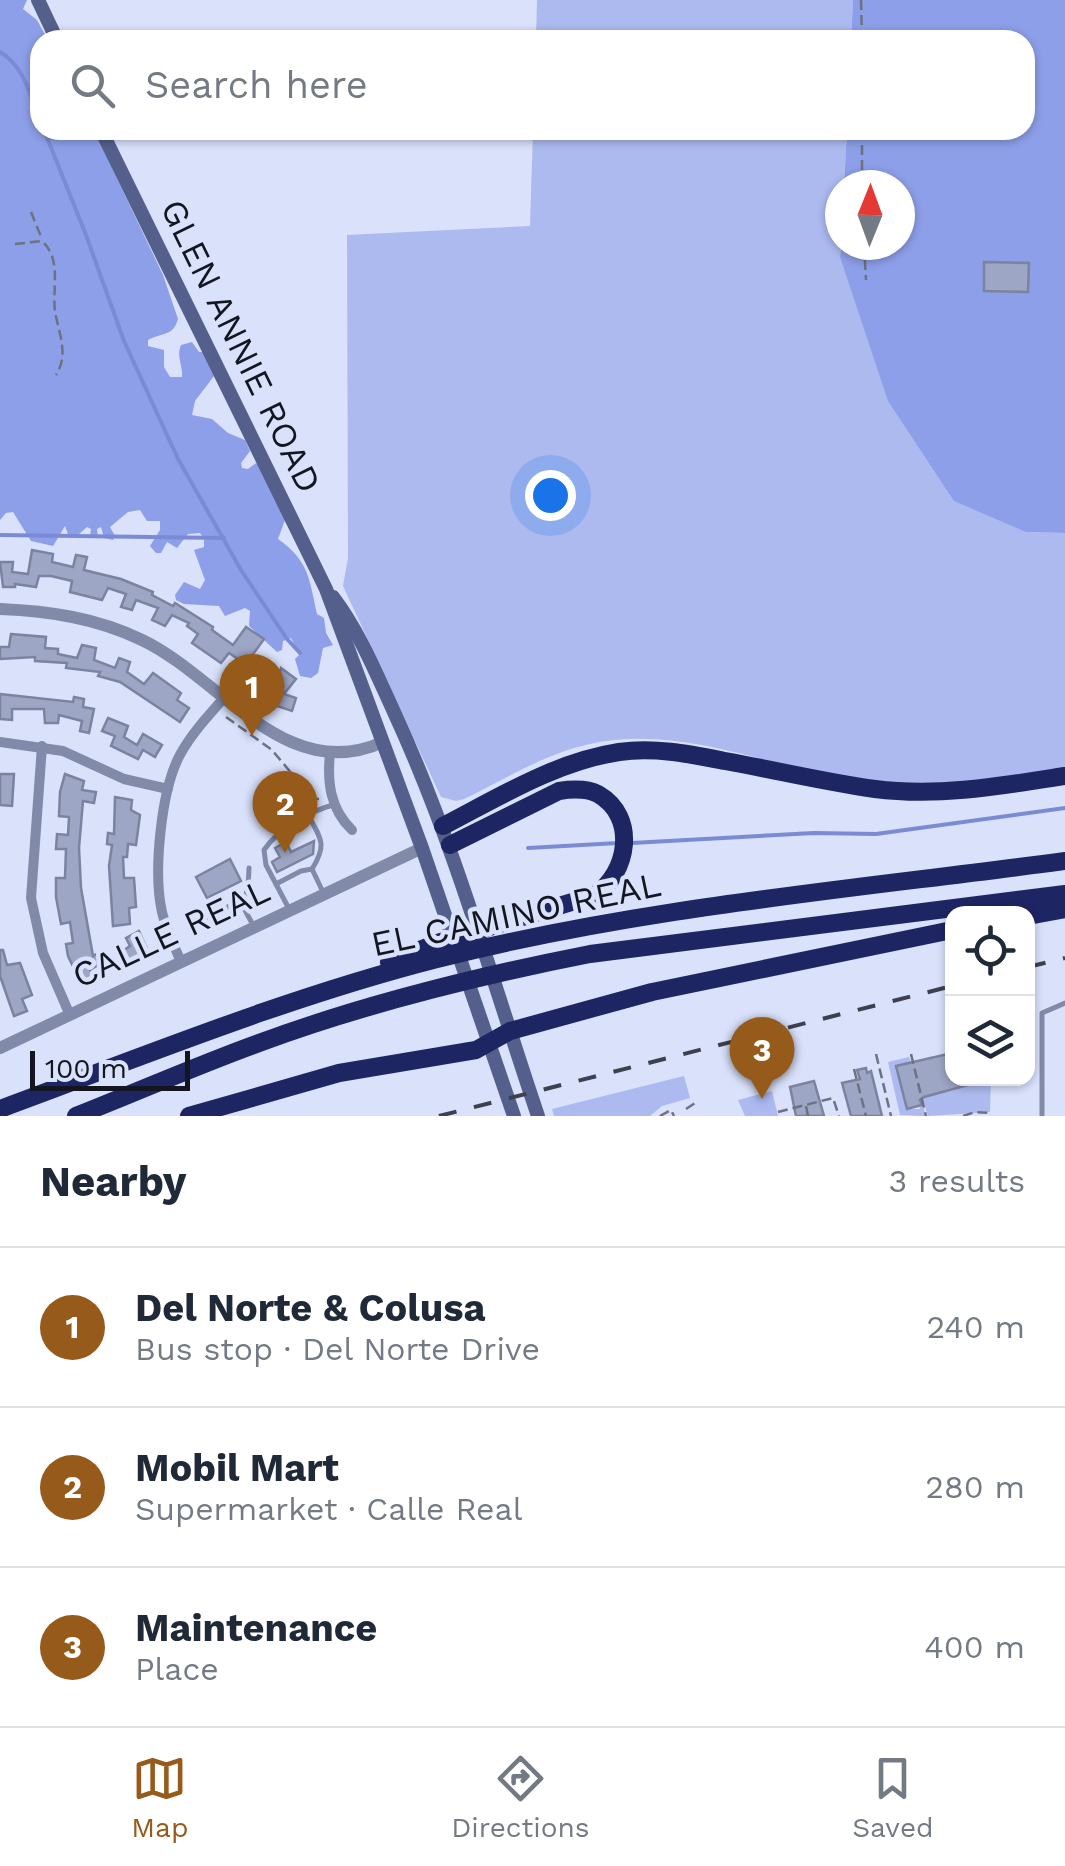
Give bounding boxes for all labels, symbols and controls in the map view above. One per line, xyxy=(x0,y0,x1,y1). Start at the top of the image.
search box xyxy=(30,30,1035,140)
icon: search xyxy=(65,58,120,113)
text: Search here xyxy=(145,63,368,107)
north arrow xyxy=(825,170,915,260)
street label: GLEN ANNIE ROAD xyxy=(152,193,330,499)
your location xyxy=(525,470,576,521)
pin: 1 xyxy=(220,654,284,736)
pin: 2 xyxy=(252,770,318,853)
street label: EL CAMINO REAL xyxy=(367,863,665,965)
street label: CALLE REAL xyxy=(66,869,276,997)
map controls xyxy=(945,906,1035,1086)
button: locate xyxy=(945,906,1035,996)
button: layers xyxy=(945,996,1035,1086)
pin: 3 xyxy=(730,1016,794,1099)
scale bar xyxy=(30,1046,190,1090)
text: 100 m xyxy=(45,1052,127,1085)
text: Nearby xyxy=(40,1157,187,1206)
text: 3 results xyxy=(888,1162,1025,1200)
text: Del Norte & Colusa xyxy=(135,1286,485,1330)
text: 1 xyxy=(66,1308,79,1346)
text: 240 m xyxy=(926,1308,1025,1346)
text: Bus stop · Del Norte Drive xyxy=(135,1330,540,1368)
text: Mobil Mart xyxy=(135,1446,339,1490)
text: 2 xyxy=(63,1468,82,1506)
text: 280 m xyxy=(925,1468,1025,1506)
text: Supermarket · Calle Real xyxy=(135,1490,523,1528)
text: Maintenance xyxy=(135,1606,377,1650)
text: 3 xyxy=(63,1628,82,1666)
text: 400 m xyxy=(924,1628,1025,1666)
text: Place xyxy=(135,1650,219,1688)
tab: Map xyxy=(131,1751,189,1844)
tab: Directions xyxy=(451,1751,590,1844)
tab: Saved xyxy=(852,1751,934,1844)

